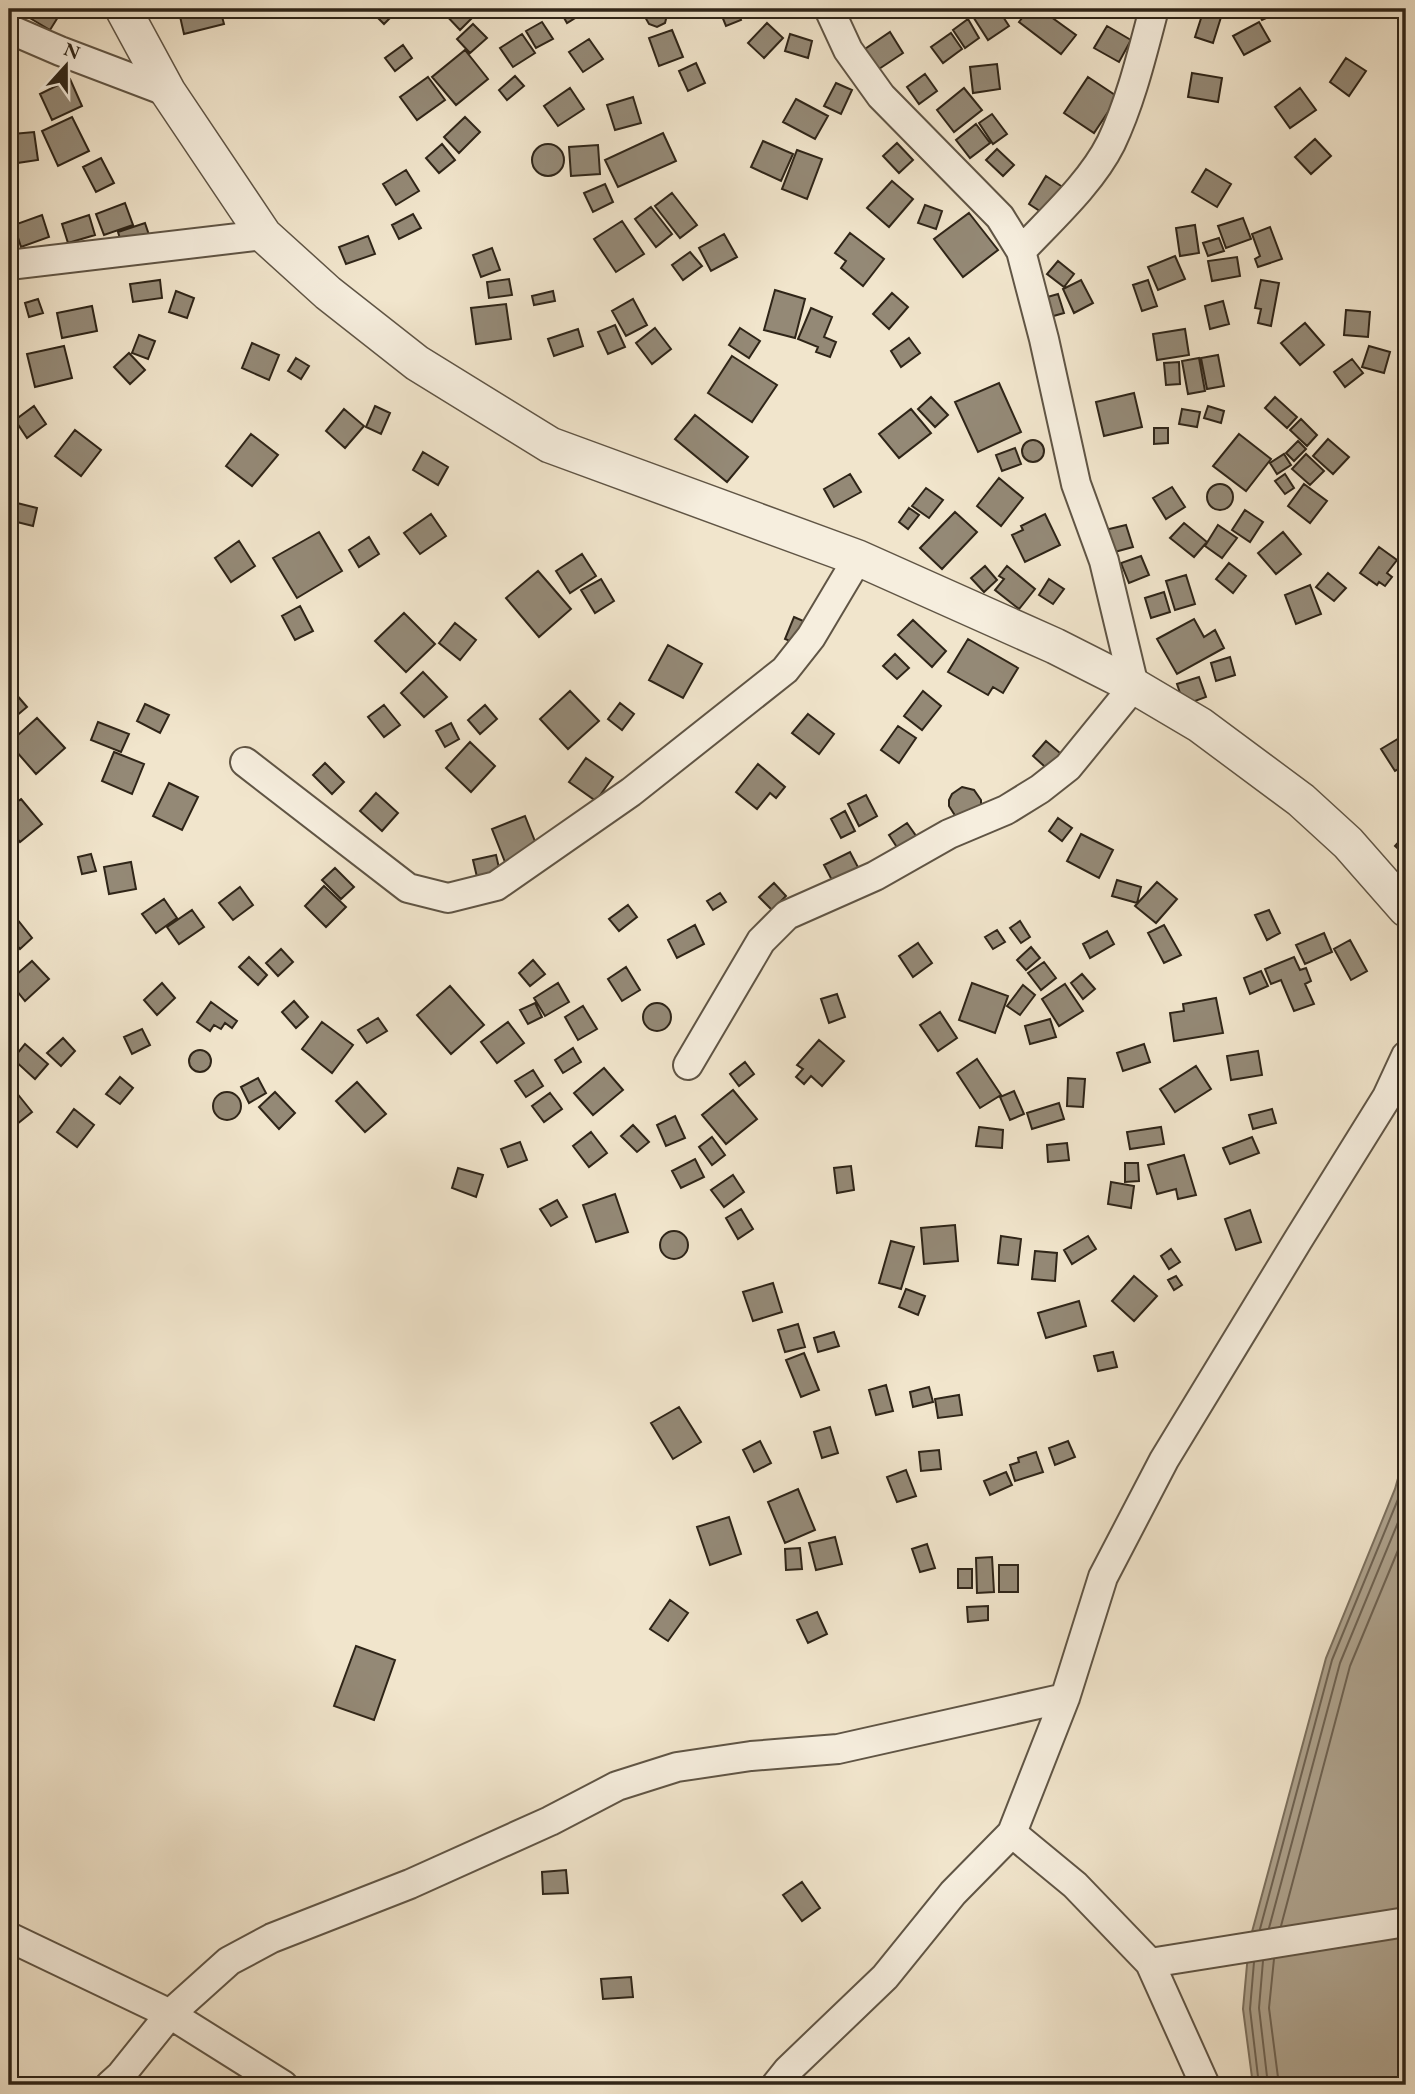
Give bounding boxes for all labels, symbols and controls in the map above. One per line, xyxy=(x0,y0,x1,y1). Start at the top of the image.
north arrow xyxy=(32,32,102,102)
text: N xyxy=(60,36,84,65)

